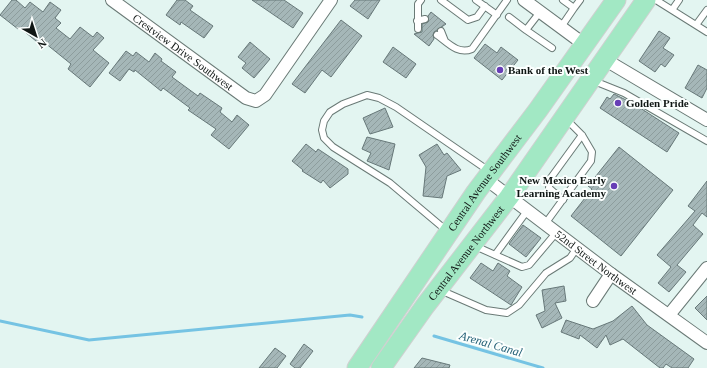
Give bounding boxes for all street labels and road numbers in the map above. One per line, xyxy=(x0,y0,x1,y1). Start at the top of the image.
street label: Crestview Drive Southwest xyxy=(131,11,235,93)
street label: Central Avenue Southwest xyxy=(445,132,524,233)
street label: Central Avenue Northwest xyxy=(426,203,506,303)
street label: 52nd Street Northwest xyxy=(553,228,639,297)

